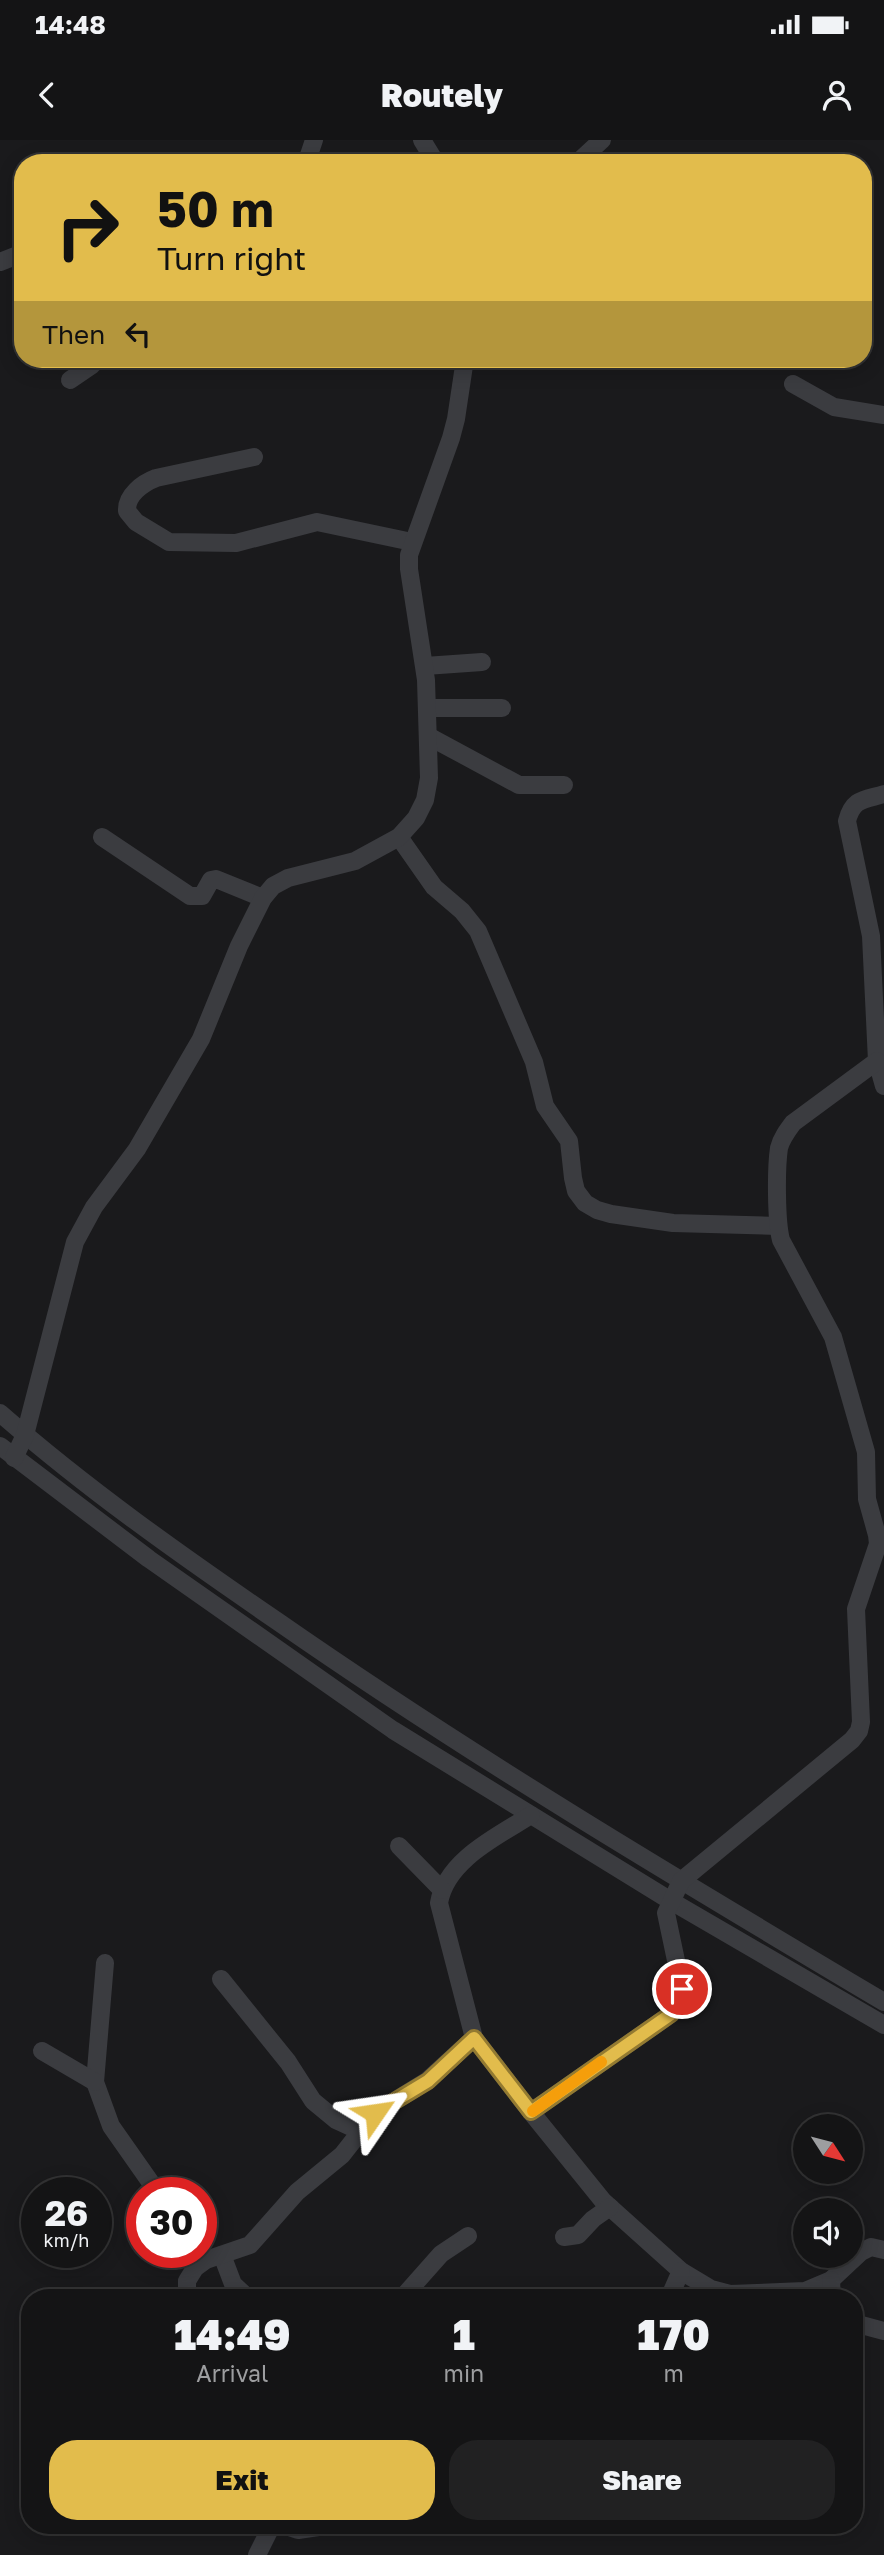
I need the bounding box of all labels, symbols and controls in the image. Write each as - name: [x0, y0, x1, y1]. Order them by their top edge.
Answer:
- text: 14:48: [35, 9, 106, 40]
- icon: back: [28, 76, 66, 114]
- text: Routely: [381, 76, 503, 114]
- icon: person: [818, 76, 856, 114]
- text: 50 m: [157, 179, 274, 238]
- icon: right: [42, 182, 133, 273]
- text: Turn right: [157, 239, 306, 277]
- icon: left: [119, 315, 157, 353]
- text: Then: [42, 319, 105, 350]
- pin: [652, 1959, 712, 2019]
- icon: arrive: [663, 1970, 701, 2008]
- position arrow: [338, 2076, 412, 2150]
- north arrow: [793, 2114, 863, 2184]
- map controls: [793, 2114, 863, 2268]
- speed limit sign: 30: [126, 2177, 217, 2268]
- text: 26: [45, 2192, 88, 2234]
- button: sound: [793, 2198, 863, 2268]
- text: km/h: [44, 2229, 89, 2251]
- text: 14:49: [174, 2309, 291, 2359]
- text: 1: [453, 2309, 475, 2359]
- text: 170: [637, 2309, 710, 2359]
- text: Arrival: [196, 2359, 268, 2387]
- text: min: [444, 2359, 484, 2387]
- text: m: [663, 2359, 684, 2387]
- button: Exit: [49, 2440, 435, 2520]
- button: Share: [449, 2440, 835, 2520]

